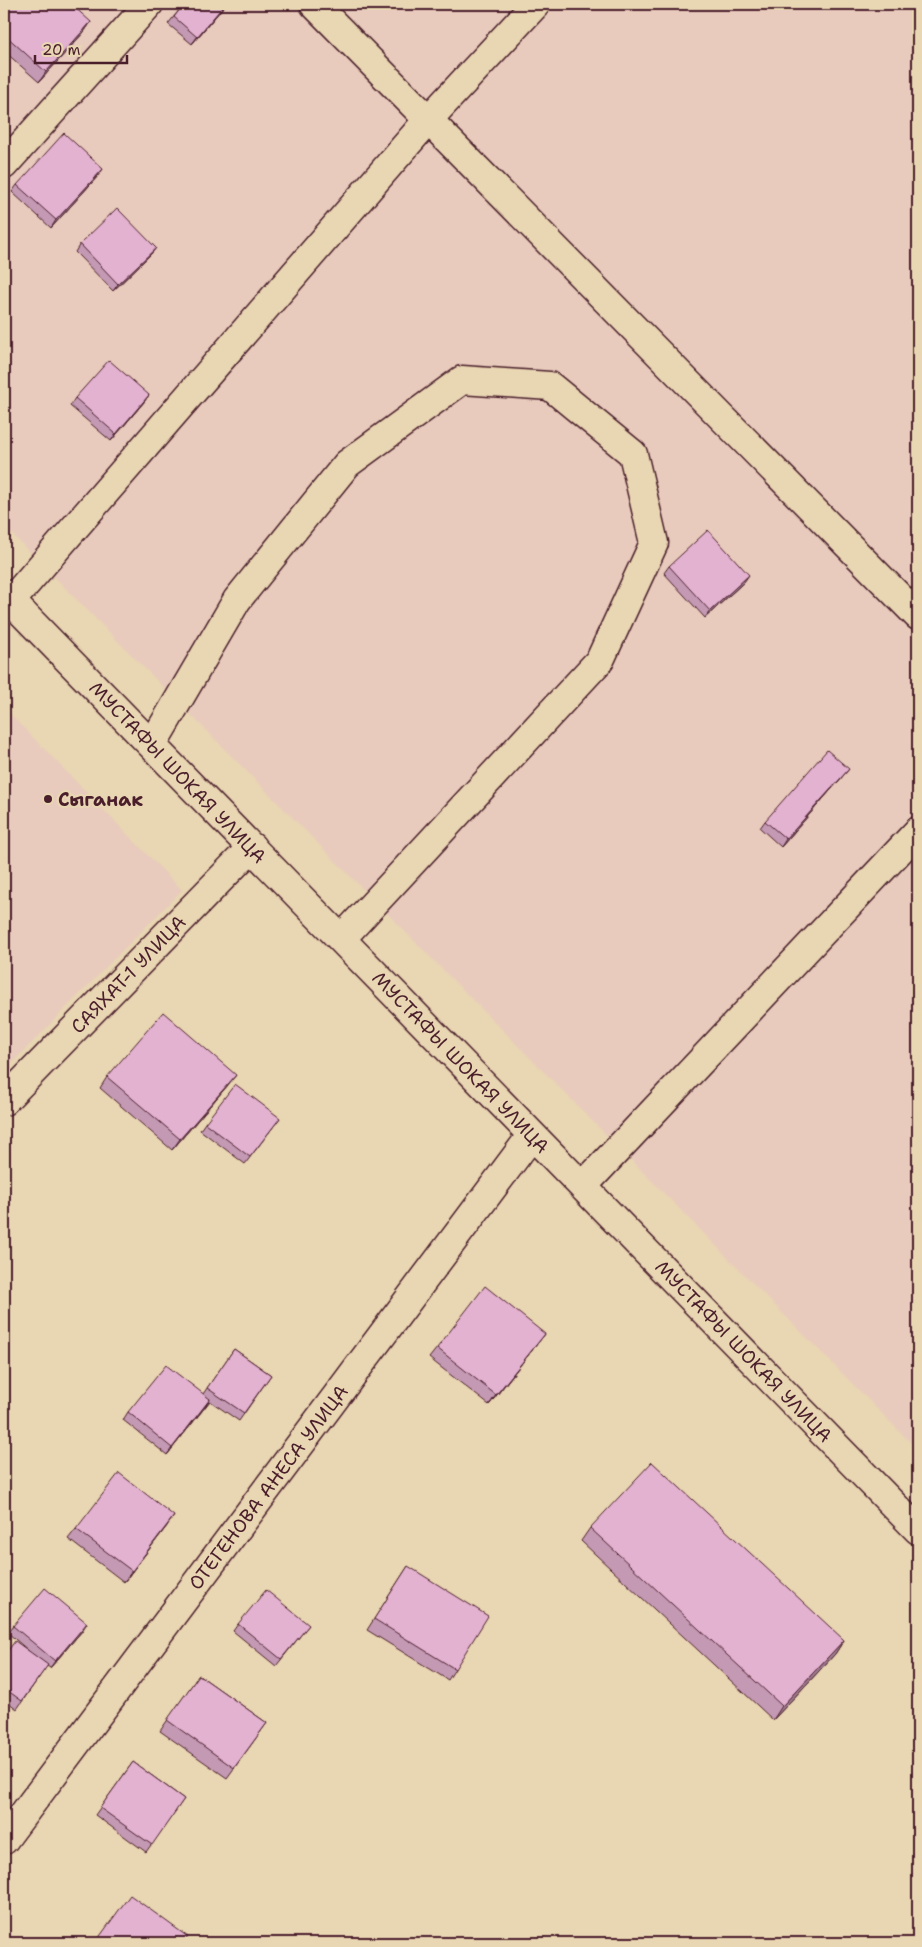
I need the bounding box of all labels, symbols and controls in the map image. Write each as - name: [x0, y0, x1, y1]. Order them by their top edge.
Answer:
- scale bar: [35, 32, 128, 64]
- text: 20 m: [42, 40, 81, 60]
- street label: МУСТАФЫ ШОКАЯ УЛИЦА: [84, 676, 272, 869]
- place label: Сыганак: [58, 787, 143, 812]
- marker: Сыганак: [42, 793, 54, 805]
- street label: САЯХАТ-1 УЛИЦА: [65, 910, 191, 1039]
- street label: МУСТАФЫ ШОКАЯ УЛИЦА: [367, 966, 555, 1159]
- street label: МУСТАФЫ ШОКАЯ УЛИЦА: [650, 1255, 838, 1448]
- street label: ОТЕГЕНОВА АНЕСА УЛИЦА: [183, 1380, 354, 1595]

